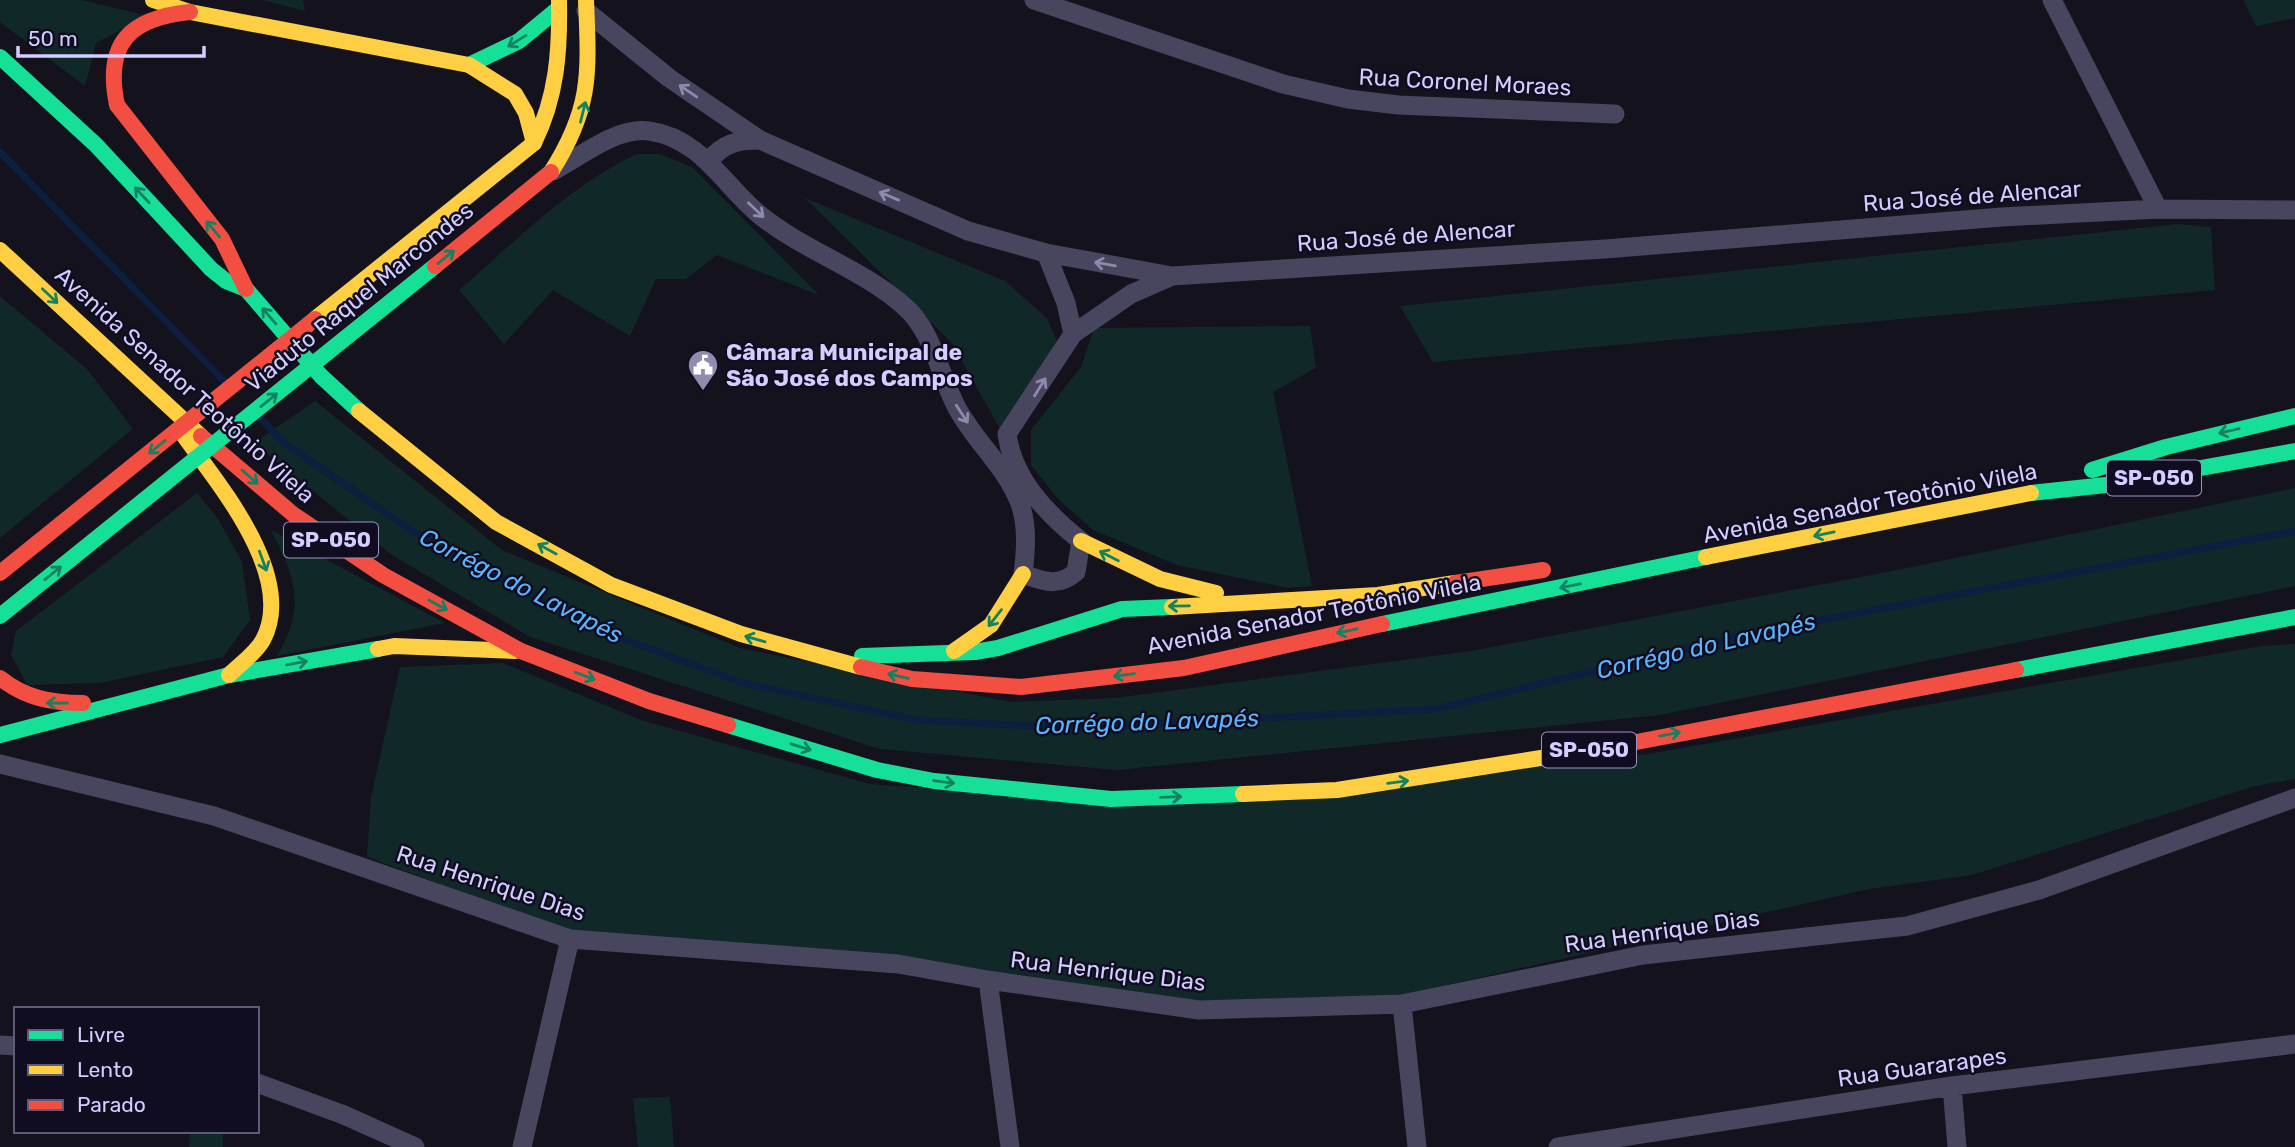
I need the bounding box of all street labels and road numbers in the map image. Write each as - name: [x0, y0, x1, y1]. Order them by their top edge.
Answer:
- street label: Rua Coronel Moraes: [1358, 62, 1572, 102]
- street label: Rua José de Alencar: [1862, 174, 2082, 218]
- street label: Viaduto Raquel Marcondes: [239, 196, 479, 398]
- street label: Rua José de Alencar: [1296, 214, 1516, 258]
- street label: Avenida Senador Teotônio Vilela: [49, 261, 321, 509]
- street label: Avenida Senador Teotônio Vilela: [1701, 457, 2039, 549]
- road number: SP-050: [2107, 461, 2201, 496]
- road number: SP-050: [284, 522, 378, 558]
- street label: Avenida Senador Teotônio Vilela: [1145, 568, 1483, 660]
- road number: SP-050: [1542, 732, 1636, 768]
- street label: Rua Henrique Dias: [393, 839, 589, 927]
- street label: Rua Henrique Dias: [1563, 903, 1761, 959]
- street label: Rua Henrique Dias: [1009, 945, 1207, 997]
- street label: Rua Guararapes: [1836, 1041, 2008, 1093]

